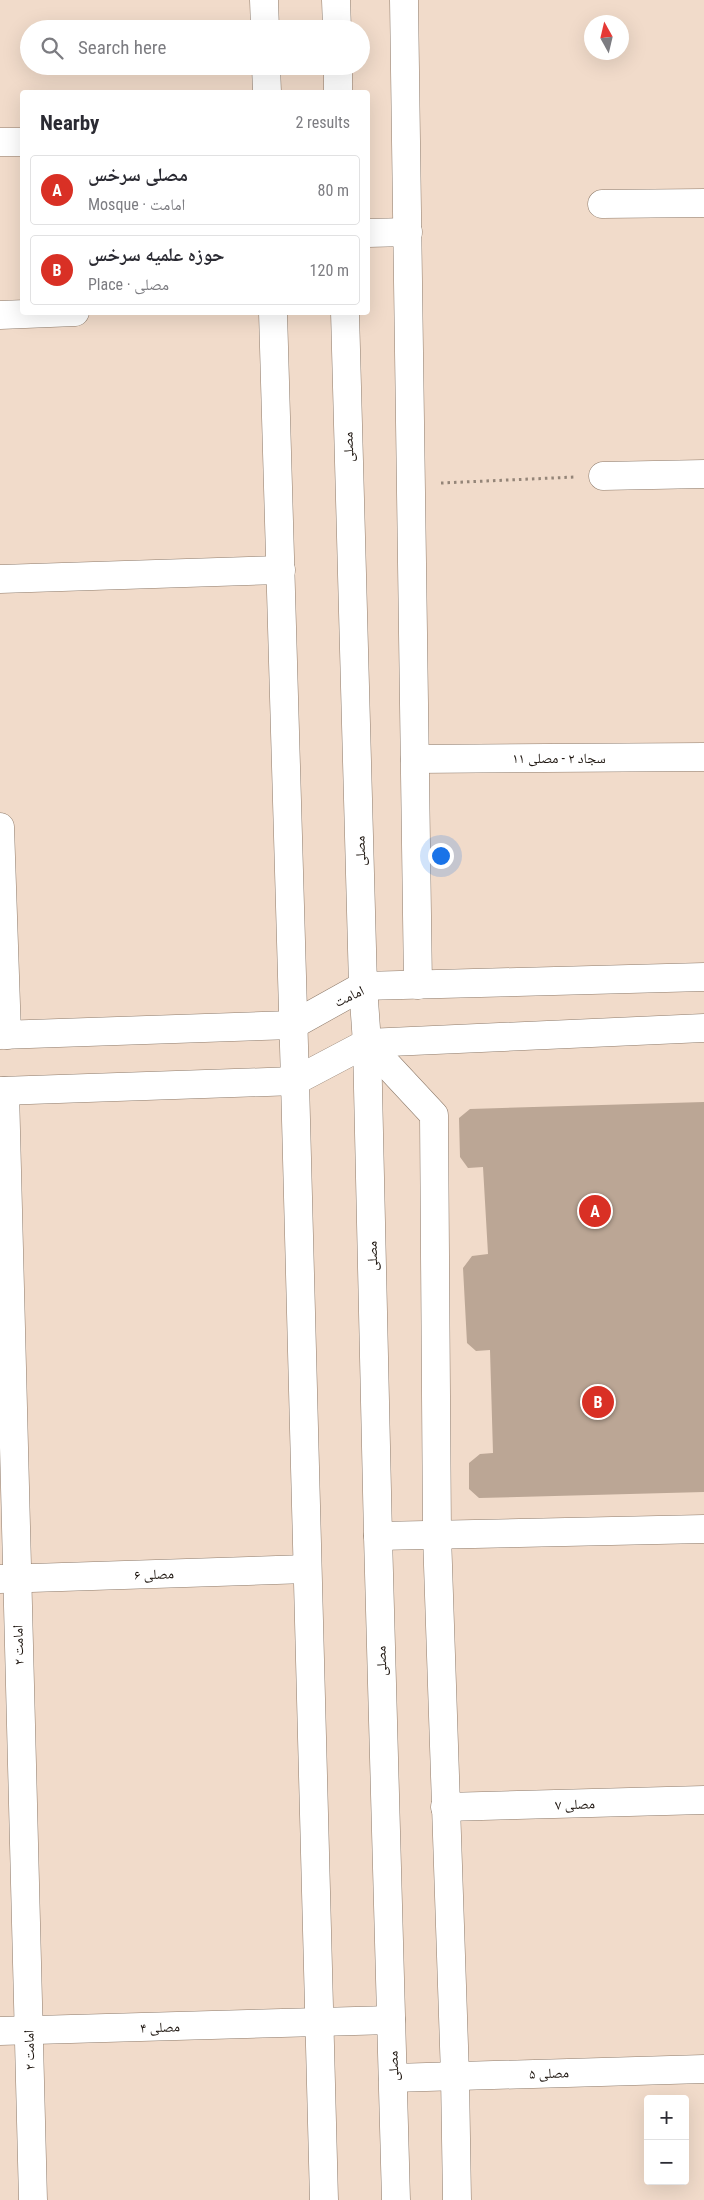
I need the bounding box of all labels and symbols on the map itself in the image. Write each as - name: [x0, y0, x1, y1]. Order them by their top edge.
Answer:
- north arrow: [584, 15, 629, 60]
- street label: مصلی: [339, 432, 358, 462]
- street label: سجاد ۲ - مصلی ۱۱: [512, 750, 606, 767]
- street label: مصلی: [351, 836, 370, 866]
- your location: [428, 843, 454, 869]
- street label: امامت: [332, 982, 366, 1010]
- pin: A: [579, 1192, 611, 1230]
- street label: مصلی: [364, 1241, 381, 1271]
- pin: B: [582, 1383, 614, 1421]
- street label: مصلی ۶: [134, 1565, 174, 1584]
- street label: امامت ۲: [9, 1624, 27, 1666]
- street label: مصلی: [372, 1646, 391, 1676]
- street label: مصلی ۷: [555, 1795, 595, 1814]
- street label: مصلی ۴: [140, 2018, 180, 2037]
- street label: امامت ۲: [20, 2029, 38, 2071]
- street label: مصلی: [384, 2051, 403, 2081]
- street label: مصلی ۵: [529, 2064, 569, 2083]

